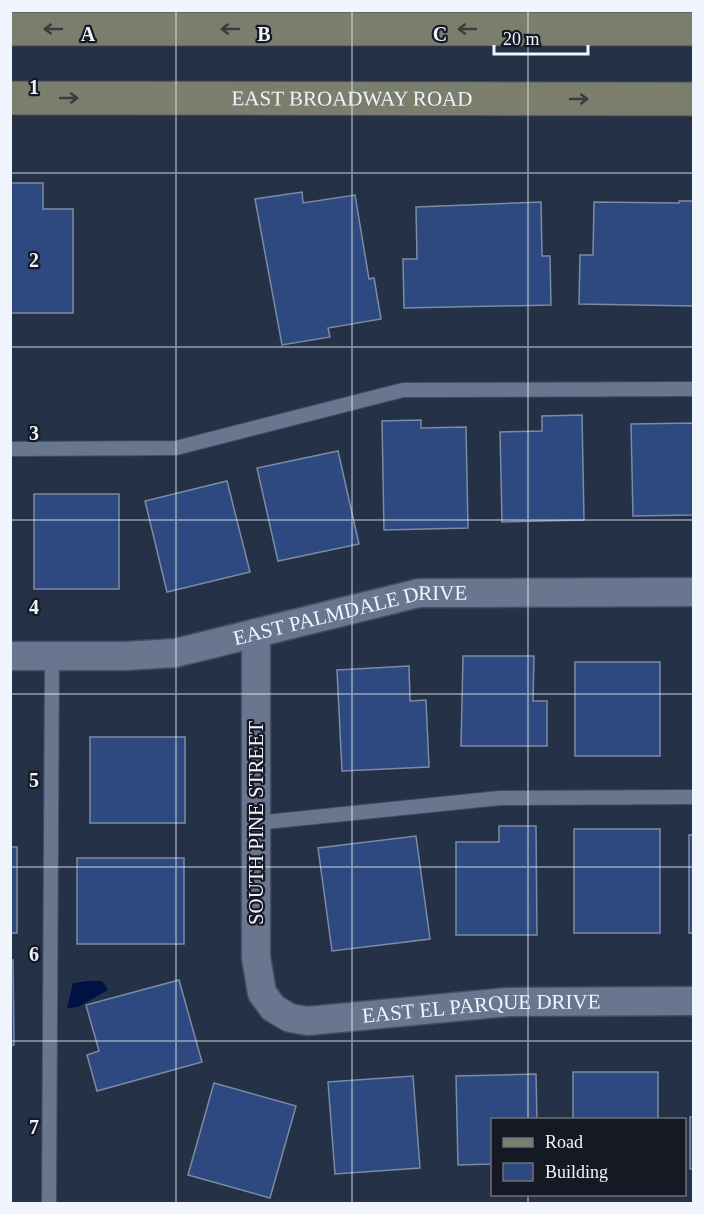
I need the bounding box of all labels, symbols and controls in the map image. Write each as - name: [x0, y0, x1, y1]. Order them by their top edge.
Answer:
- scale bar: [494, 18, 588, 56]
- one-way arrow: [43, 23, 63, 35]
- text: A: [81, 23, 96, 45]
- one-way arrow: [221, 23, 241, 35]
- text: B: [257, 23, 271, 45]
- text: C: [433, 23, 447, 45]
- one-way arrow: [458, 23, 478, 35]
- text: 20 m: [503, 29, 540, 49]
- text: 1: [29, 76, 39, 98]
- street label: EAST BROADWAY ROAD: [232, 86, 472, 111]
- one-way arrow: [58, 92, 78, 104]
- one-way arrow: [568, 93, 588, 105]
- text: 2: [29, 249, 39, 271]
- text: 3: [29, 422, 39, 444]
- street label: EAST PALMDALE DRIVE: [231, 581, 467, 650]
- text: 4: [29, 596, 39, 618]
- street label: SOUTH PINE STREET: [244, 721, 268, 925]
- text: 5: [29, 769, 39, 791]
- text: 6: [29, 943, 39, 965]
- street label: EAST EL PARQUE DRIVE: [361, 990, 601, 1028]
- text: 7: [29, 1116, 39, 1138]
- legend: [491, 1118, 686, 1196]
- text: Road: [545, 1132, 583, 1152]
- text: Building: [545, 1162, 608, 1182]

